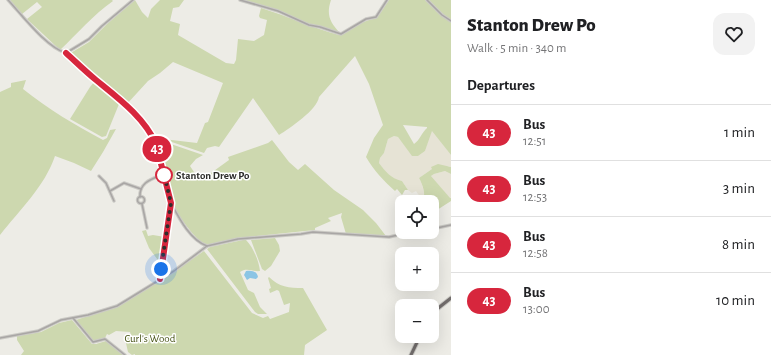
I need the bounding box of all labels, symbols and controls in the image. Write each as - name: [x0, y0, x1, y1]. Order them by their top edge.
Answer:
- button: heart: [713, 13, 755, 55]
- text: Stanton Drew Po: [467, 16, 596, 35]
- text: Walk · 5 min · 340 m: [467, 42, 566, 55]
- text: Departures: [467, 78, 535, 93]
- text: Bus: [523, 117, 545, 132]
- text: 1 min: [724, 125, 755, 140]
- text: 43: [482, 126, 496, 140]
- text: 12:51: [523, 135, 546, 148]
- line badge: 43: [139, 136, 175, 162]
- text: 43: [150, 142, 164, 156]
- marker: Stanton Drew Po: [155, 166, 173, 184]
- place label: Stanton Drew Po: [176, 170, 250, 181]
- text: Bus: [523, 173, 545, 188]
- text: 3 min: [723, 181, 755, 196]
- text: 43: [482, 182, 496, 196]
- text: 12:53: [523, 191, 547, 204]
- map controls: [395, 195, 439, 343]
- button: locate: [395, 195, 439, 239]
- text: Bus: [523, 229, 545, 244]
- text: 8 min: [722, 237, 755, 252]
- text: 43: [482, 238, 496, 252]
- button: +: [395, 247, 439, 291]
- text: 12:58: [523, 247, 548, 260]
- your location: [151, 259, 171, 279]
- text: Bus: [523, 285, 545, 300]
- text: 10 min: [716, 293, 755, 308]
- text: 43: [482, 294, 496, 308]
- button: −: [395, 299, 439, 343]
- text: 13:00: [523, 303, 550, 316]
- park label: Curl's Wood: [125, 333, 176, 344]

